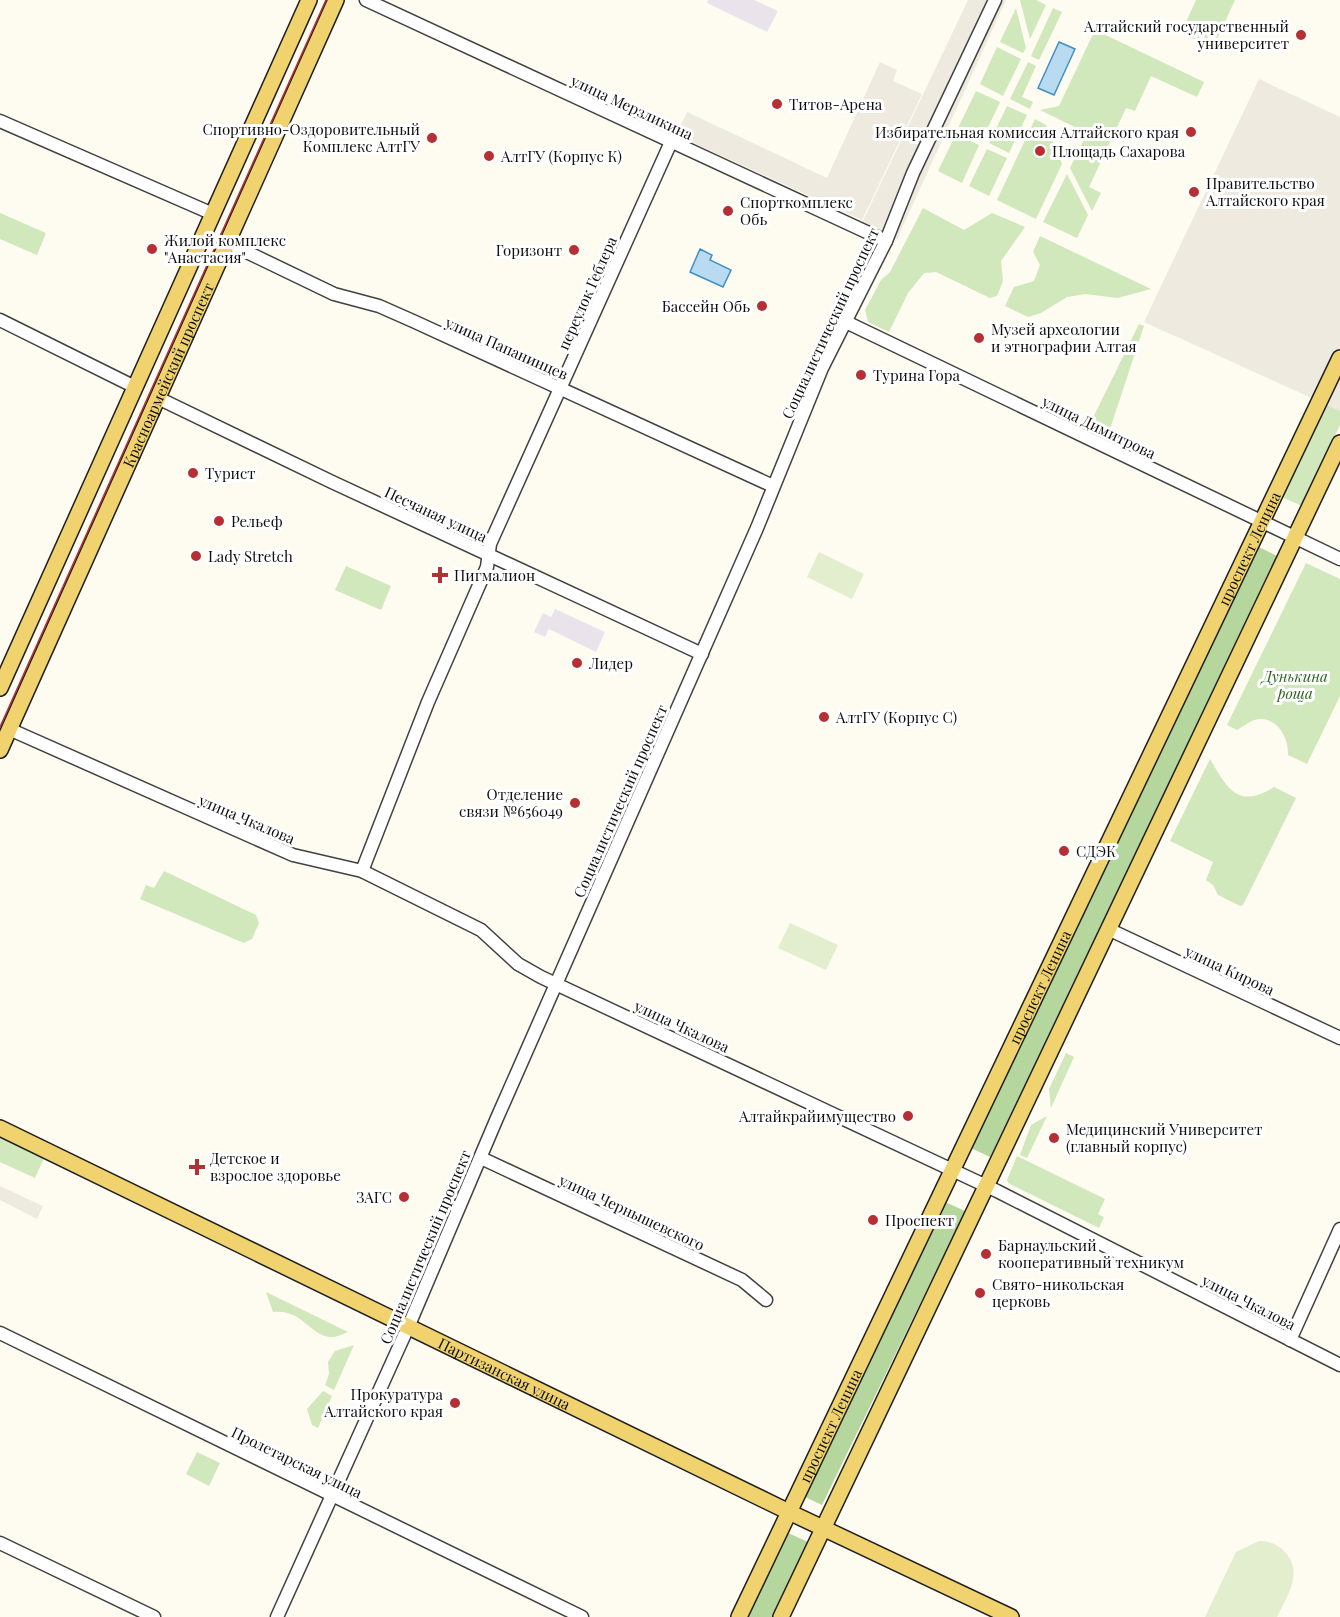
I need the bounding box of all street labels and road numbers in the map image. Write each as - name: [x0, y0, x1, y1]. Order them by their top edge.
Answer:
- street label: улица Мерзликина: [567, 70, 697, 144]
- street label: Социалистический проспект: [777, 224, 883, 422]
- street label: переулок Геблера: [553, 233, 621, 353]
- street label: Красноармейский проспект: [118, 279, 218, 470]
- street label: улица Папанинцев: [442, 312, 572, 384]
- street label: улица Димитрова: [1038, 390, 1160, 463]
- street label: Песчаная улица: [382, 482, 491, 547]
- street label: проспект Ленина: [1213, 488, 1285, 609]
- street label: Социалистический проспект: [568, 701, 672, 901]
- street label: улица Чкалова: [195, 789, 299, 848]
- street label: проспект Ленина: [1004, 926, 1076, 1047]
- street label: улица Кирова: [1181, 940, 1278, 1000]
- street label: улица Чкалова: [630, 995, 733, 1057]
- street label: Социалистический проспект: [375, 1147, 475, 1347]
- street label: улица Чернышевского: [555, 1169, 708, 1255]
- street label: улица Чкалова: [1198, 1269, 1300, 1334]
- street label: Партизанская улица: [435, 1333, 574, 1414]
- street label: проспект Ленина: [795, 1365, 866, 1486]
- street label: Пролетарская улица: [228, 1422, 366, 1503]

